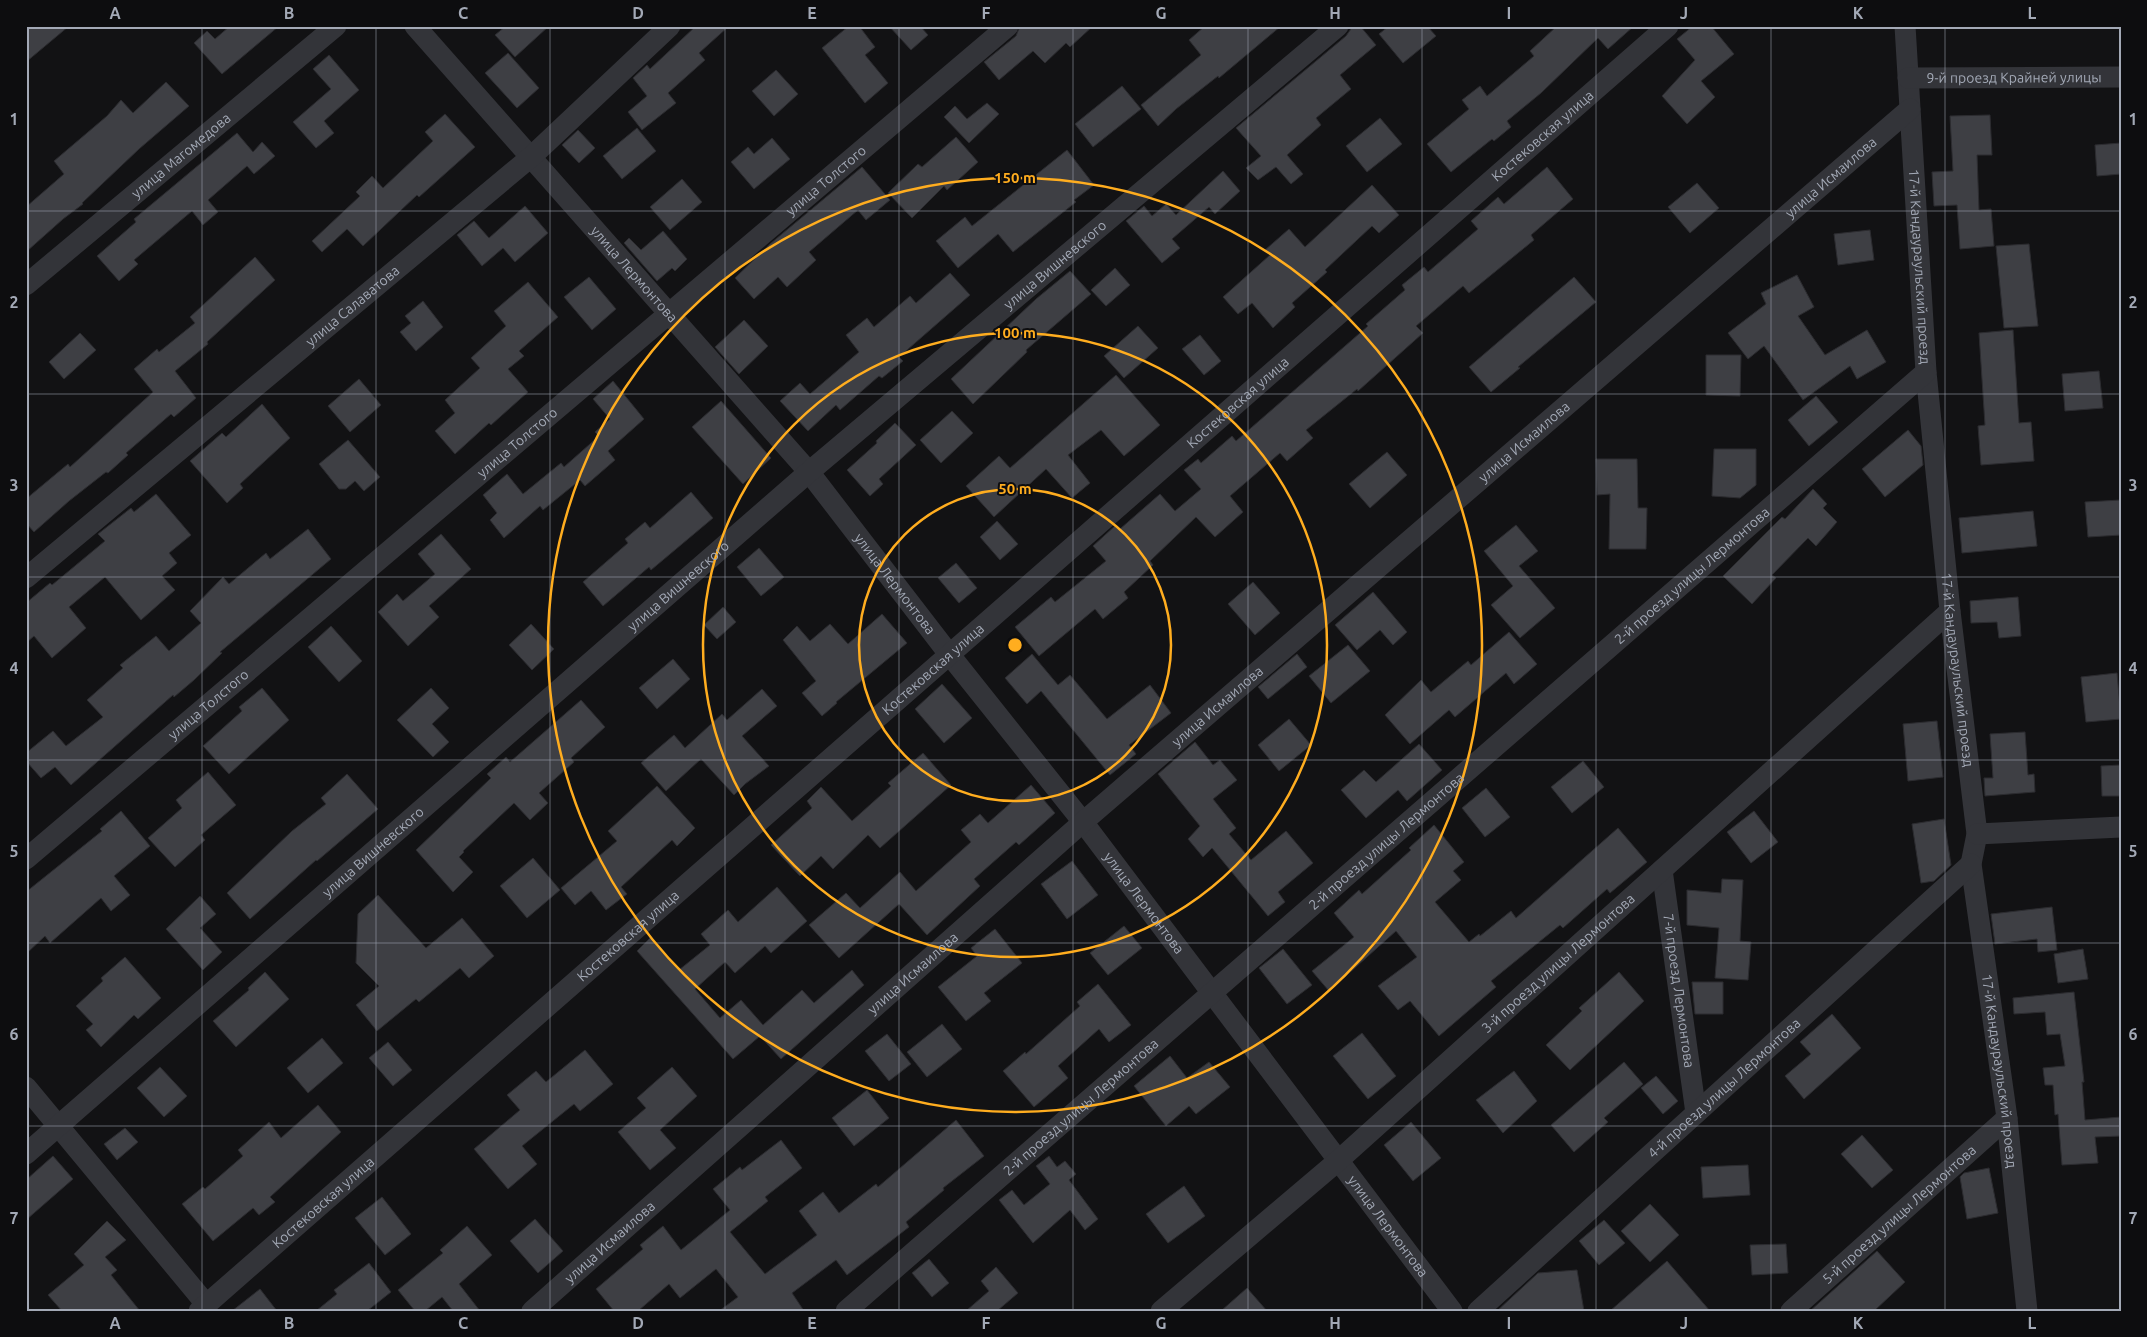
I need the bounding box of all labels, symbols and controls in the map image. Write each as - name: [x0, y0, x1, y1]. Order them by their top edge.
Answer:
- text: A: [109, 4, 121, 22]
- text: B: [284, 4, 294, 22]
- text: C: [458, 4, 468, 22]
- text: D: [632, 4, 644, 22]
- text: E: [807, 4, 817, 22]
- text: F: [982, 4, 991, 22]
- text: G: [1155, 4, 1167, 22]
- text: H: [1329, 4, 1341, 22]
- text: I: [1507, 4, 1511, 22]
- text: J: [1680, 4, 1688, 22]
- text: K: [1853, 4, 1864, 22]
- text: L: [2028, 4, 2037, 22]
- street label: 9-й проезд Крайней улицы: [1926, 69, 2102, 86]
- street label: Костековская улица: [1488, 87, 1597, 185]
- text: 1: [9, 110, 19, 128]
- street label: улица Магомедова: [128, 110, 234, 201]
- text: 1: [2128, 110, 2138, 128]
- street label: улица Исмаилова: [1782, 134, 1880, 221]
- street label: улица Толстого: [783, 142, 869, 219]
- street label: 17-й Кандаураульский проезд: [1906, 168, 1934, 365]
- text: 150 m: [994, 169, 1036, 186]
- street label: улица Вишневского: [1000, 217, 1109, 312]
- street label: улица Лермонтова: [587, 223, 681, 326]
- street label: улица Салаватова: [302, 262, 403, 349]
- text: 2: [9, 293, 19, 311]
- text: 2: [2128, 293, 2138, 311]
- text: 100 m: [994, 324, 1036, 341]
- street label: Костековская улица: [1183, 354, 1292, 451]
- street label: улица Исмаилова: [1475, 398, 1573, 485]
- street label: улица Толстого: [474, 404, 560, 481]
- text: 3: [9, 476, 19, 494]
- text: 3: [2128, 476, 2138, 494]
- text: 50 m: [998, 480, 1032, 497]
- street label: 2-й проезд улицы Лермонтова: [1611, 504, 1773, 647]
- street label: улица Лермонтова: [851, 530, 939, 637]
- street label: улица Вишневского: [624, 537, 732, 634]
- street label: 17-й Кандаураульский проезд: [1938, 572, 1977, 768]
- street label: Костековская улица: [879, 620, 987, 718]
- centre of rings: [1006, 636, 1024, 654]
- text: 4: [9, 659, 19, 677]
- text: 4: [2128, 659, 2138, 677]
- street label: улица Исмаилова: [1168, 663, 1266, 750]
- street label: улица Толстого: [165, 666, 252, 743]
- street label: 2-й проезд улицы Лермонтова: [1306, 769, 1467, 913]
- street label: улица Вишневского: [319, 803, 427, 900]
- text: 5: [9, 842, 19, 860]
- text: 5: [2128, 842, 2138, 860]
- street label: улица Лермонтова: [1101, 849, 1188, 957]
- street label: Костековская улица: [574, 887, 682, 985]
- street label: 3-й проезд улицы Лермонтова: [1478, 890, 1638, 1036]
- street label: 7-й проезд Лермонтова: [1660, 913, 1698, 1069]
- street label: улица Исмаилова: [864, 929, 961, 1017]
- street label: 17-й Кандаураульский проезд: [1979, 973, 2020, 1169]
- street label: 4-й проезд улицы Лермонтова: [1644, 1015, 1803, 1161]
- text: 6: [9, 1025, 19, 1043]
- text: 6: [2128, 1025, 2138, 1043]
- street label: 2-й проезд улицы Лермонтова: [1000, 1035, 1161, 1179]
- street label: 5-й проезд улицы Лермонтова: [1819, 1142, 1979, 1287]
- street label: Костековская улица: [269, 1154, 377, 1251]
- street label: улица Лермонтова: [1345, 1172, 1431, 1280]
- street label: улица Исмаилова: [561, 1198, 658, 1286]
- text: 7: [9, 1209, 19, 1227]
- text: 7: [2128, 1209, 2138, 1227]
- text: A: [109, 1314, 121, 1332]
- text: B: [284, 1314, 294, 1332]
- text: C: [458, 1314, 468, 1332]
- text: D: [632, 1314, 644, 1332]
- text: E: [807, 1314, 817, 1332]
- text: F: [982, 1314, 991, 1332]
- text: G: [1155, 1314, 1167, 1332]
- text: H: [1329, 1314, 1341, 1332]
- text: I: [1507, 1314, 1511, 1332]
- text: J: [1680, 1314, 1688, 1332]
- text: K: [1853, 1314, 1864, 1332]
- text: L: [2028, 1314, 2037, 1332]

